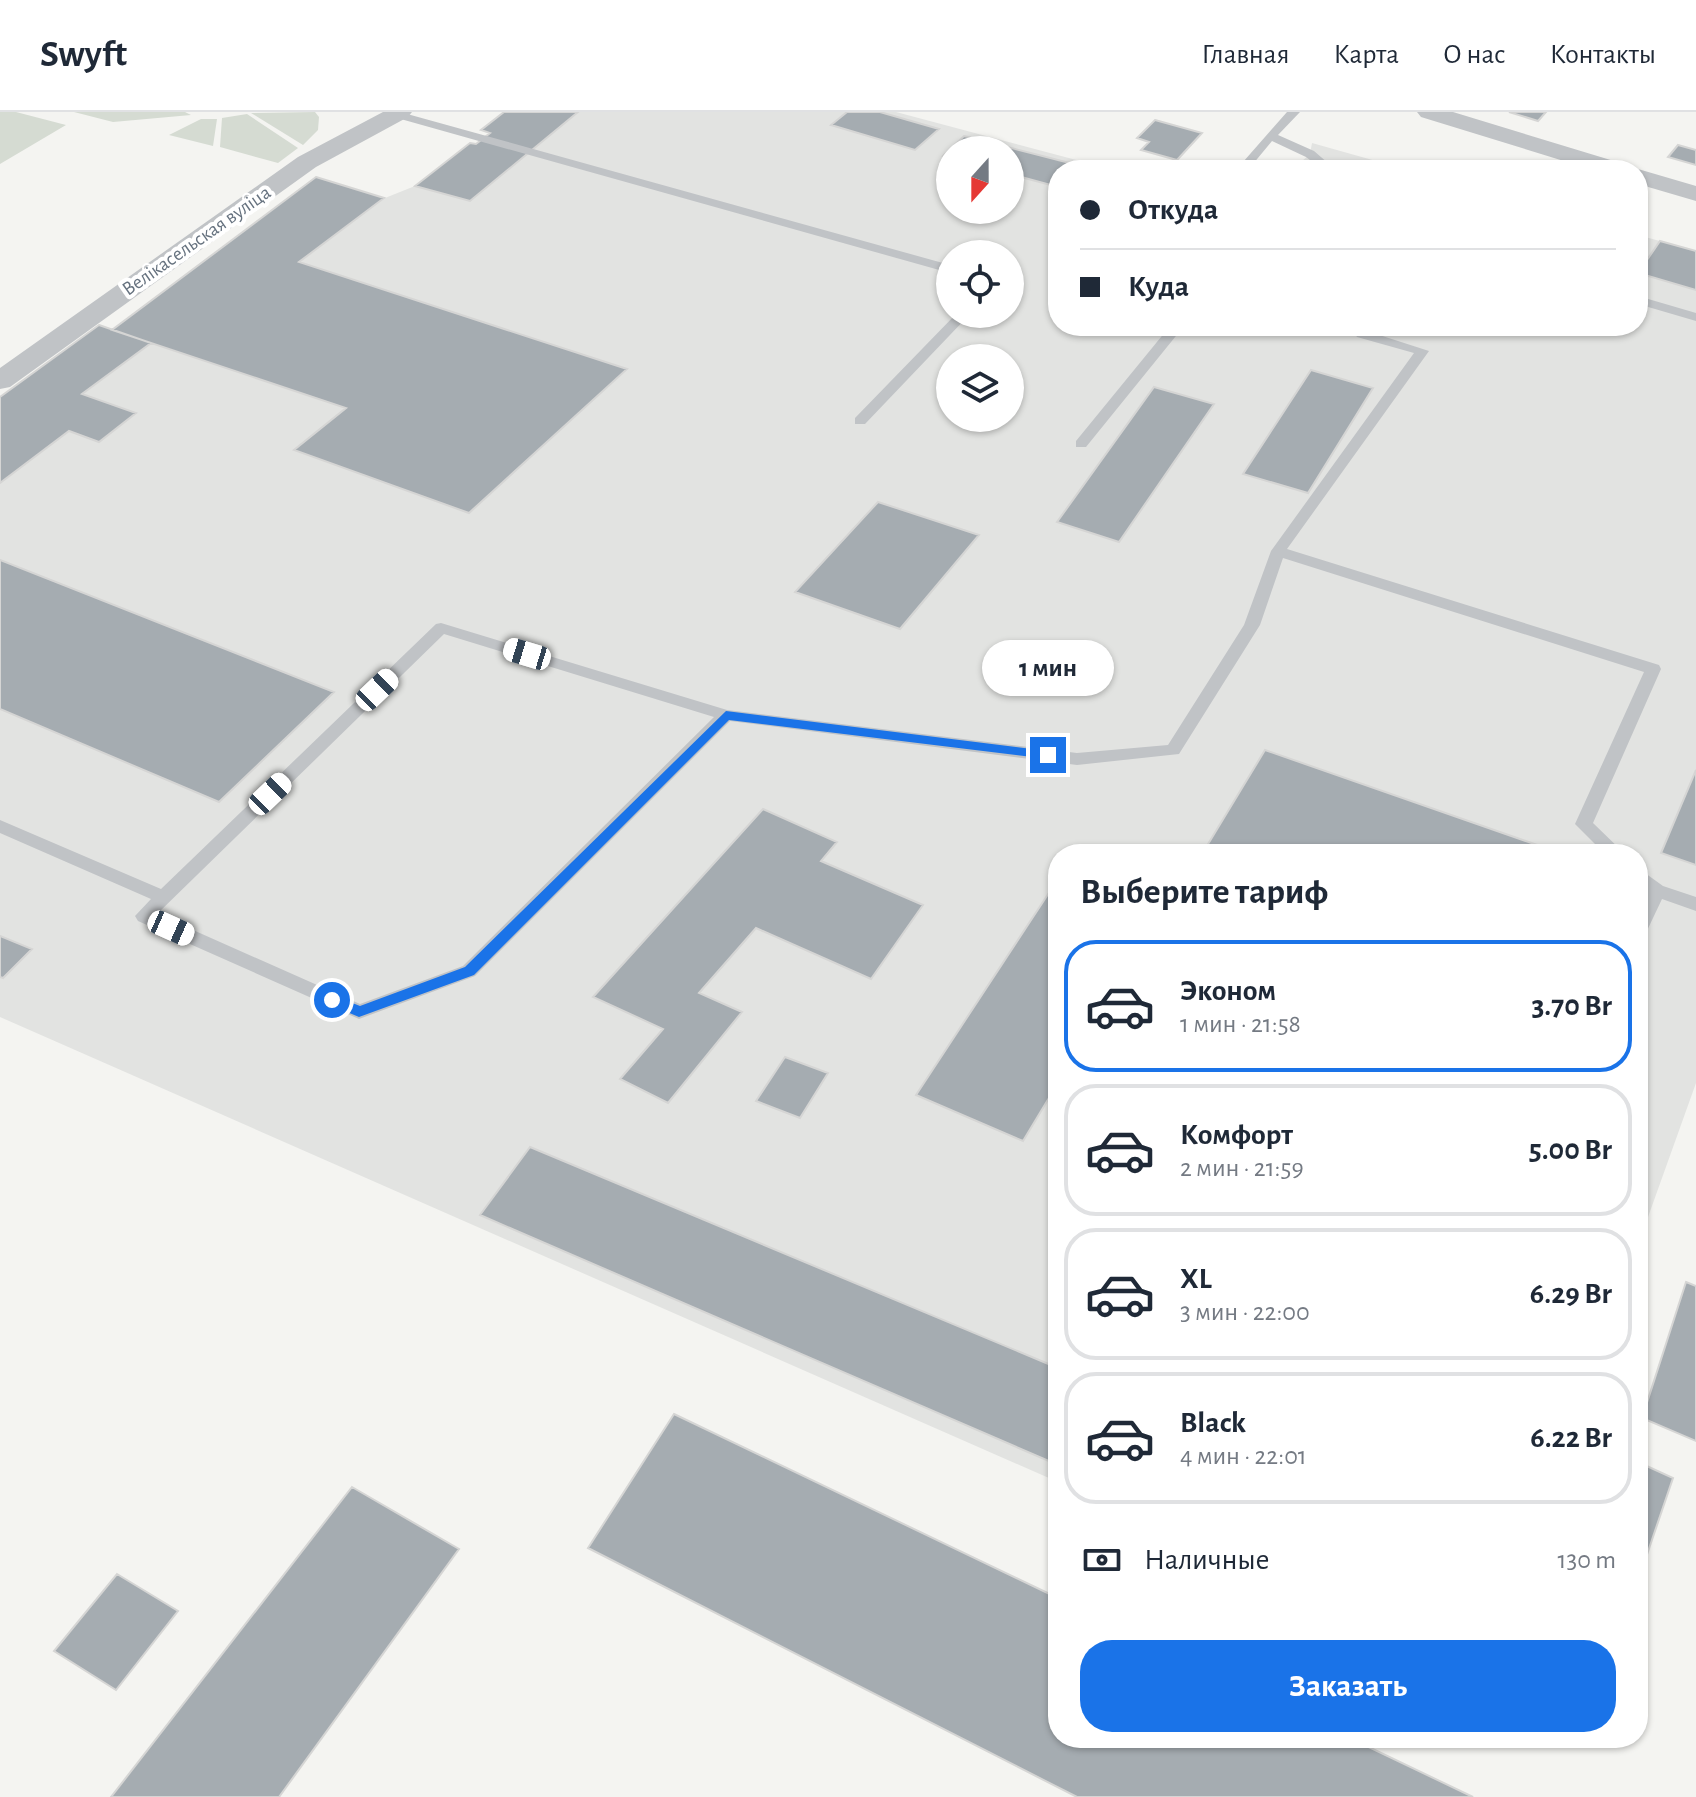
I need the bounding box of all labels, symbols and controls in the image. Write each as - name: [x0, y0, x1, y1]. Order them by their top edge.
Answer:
- text: Swyft: [40, 36, 127, 74]
- text: Главная: [1201, 41, 1289, 69]
- text: Карта: [1333, 41, 1399, 69]
- text: О нас: [1443, 41, 1506, 69]
- text: Контакты: [1550, 41, 1656, 69]
- north arrow: [936, 136, 1024, 224]
- map controls: [936, 136, 1024, 432]
- street label: Велікасельская вуліца: [119, 182, 274, 300]
- text: Откуда: [1128, 195, 1218, 225]
- button: locate: [936, 240, 1024, 328]
- text: Куда: [1128, 272, 1189, 302]
- button: layers: [936, 344, 1024, 432]
- car: [501, 636, 553, 672]
- callout: 1 мин: [982, 639, 1114, 695]
- text: 1 мин: [1019, 655, 1077, 681]
- car: [351, 665, 403, 715]
- route end: [1030, 737, 1066, 773]
- car: [244, 769, 296, 819]
- text: Выберите тариф: [1080, 874, 1328, 910]
- car: [144, 907, 198, 949]
- icon: car: [1084, 970, 1156, 1042]
- text: Эконом: [1180, 976, 1276, 1006]
- route start: [314, 982, 350, 1018]
- text: 3.70 Br: [1531, 991, 1612, 1021]
- text: 1 мин · 21:58: [1180, 1011, 1301, 1037]
- icon: car: [1084, 1114, 1156, 1186]
- text: Комфорт: [1180, 1120, 1293, 1150]
- text: 5.00 Br: [1529, 1135, 1612, 1165]
- text: 2 мин · 21:59: [1180, 1155, 1304, 1181]
- icon: car: [1084, 1258, 1156, 1330]
- text: XL: [1180, 1264, 1212, 1294]
- text: 6.29 Br: [1530, 1279, 1612, 1309]
- text: 3 мин · 22:00: [1180, 1299, 1310, 1325]
- icon: car: [1084, 1402, 1156, 1474]
- text: Black: [1180, 1408, 1246, 1438]
- text: 6.22 Br: [1530, 1423, 1612, 1453]
- text: 4 мин · 22:01: [1180, 1443, 1307, 1469]
- icon: cash: [1080, 1538, 1124, 1582]
- text: Наличные: [1144, 1545, 1270, 1575]
- text: 130 m: [1558, 1547, 1616, 1573]
- button: Заказать: [1080, 1640, 1616, 1732]

